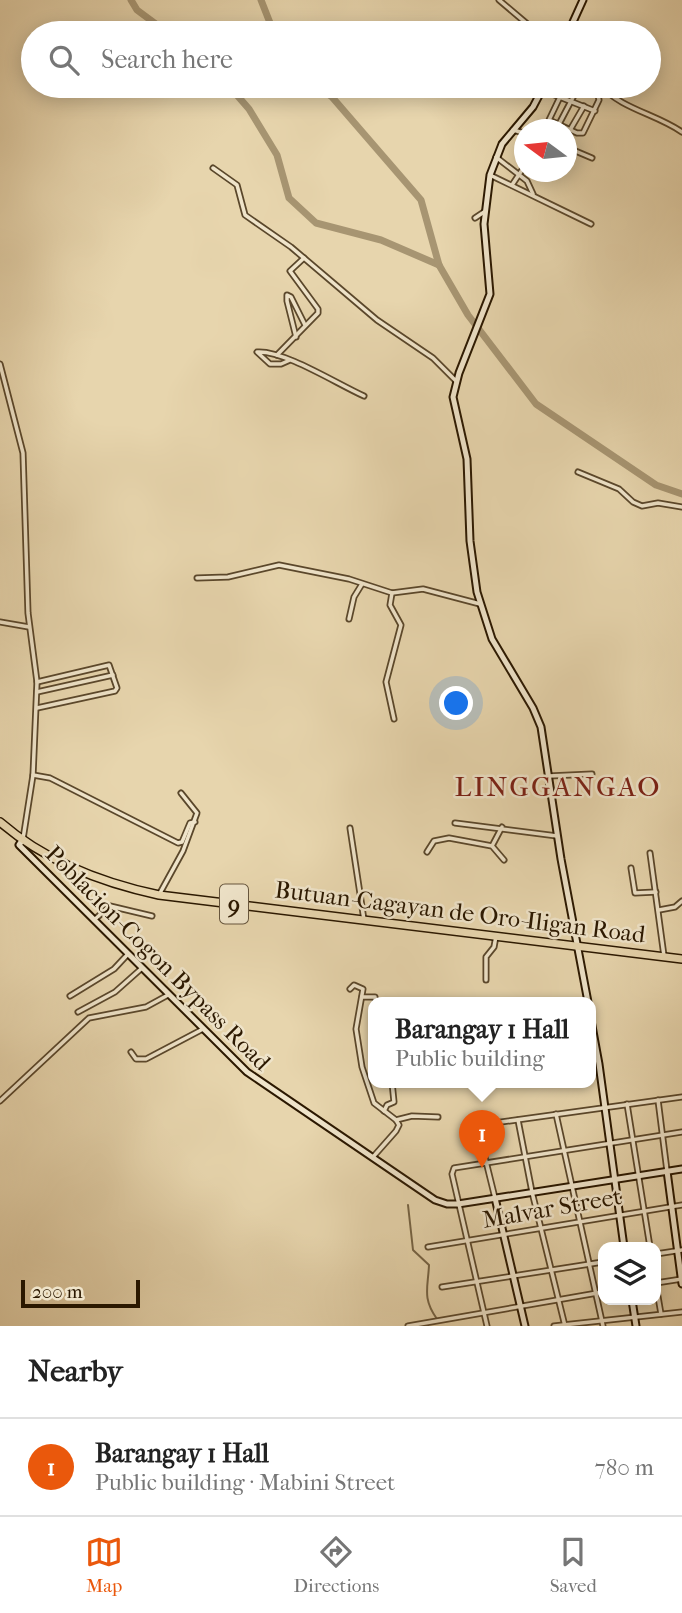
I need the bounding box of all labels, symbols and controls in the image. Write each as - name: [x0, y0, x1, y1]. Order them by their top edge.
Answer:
- search box: [21, 21, 661, 98]
- icon: search: [45, 41, 83, 79]
- text: Search here: [101, 44, 233, 75]
- north arrow: [514, 119, 577, 182]
- your location: [439, 686, 473, 720]
- district label: LINGGANGAO: [455, 770, 661, 803]
- street label: Poblacion-Cogon Bypass Road: [40, 840, 277, 1077]
- street label: Butuan-Cagayan de Oro-Iligan Road: [273, 875, 648, 949]
- road number: 9: [220, 884, 248, 923]
- popup: [368, 997, 596, 1088]
- text: Barangay 1 Hall: [395, 1014, 569, 1045]
- text: Public building: [395, 1045, 545, 1072]
- pin: 1: [459, 1110, 505, 1168]
- street label: Malvar Street: [480, 1182, 624, 1234]
- map controls: [598, 1242, 661, 1305]
- button: layers: [598, 1242, 661, 1305]
- scale bar: [21, 1277, 140, 1309]
- text: 200 m: [32, 1281, 83, 1303]
- text: Nearby: [28, 1354, 123, 1389]
- text: Barangay 1 Hall: [95, 1438, 269, 1469]
- text: 1: [47, 1454, 55, 1481]
- text: 780 m: [595, 1454, 654, 1481]
- text: Public building · Mabini Street: [95, 1469, 395, 1496]
- tab: Map: [85, 1533, 123, 1597]
- tab: Directions: [294, 1533, 379, 1597]
- tab: Saved: [550, 1533, 597, 1597]

